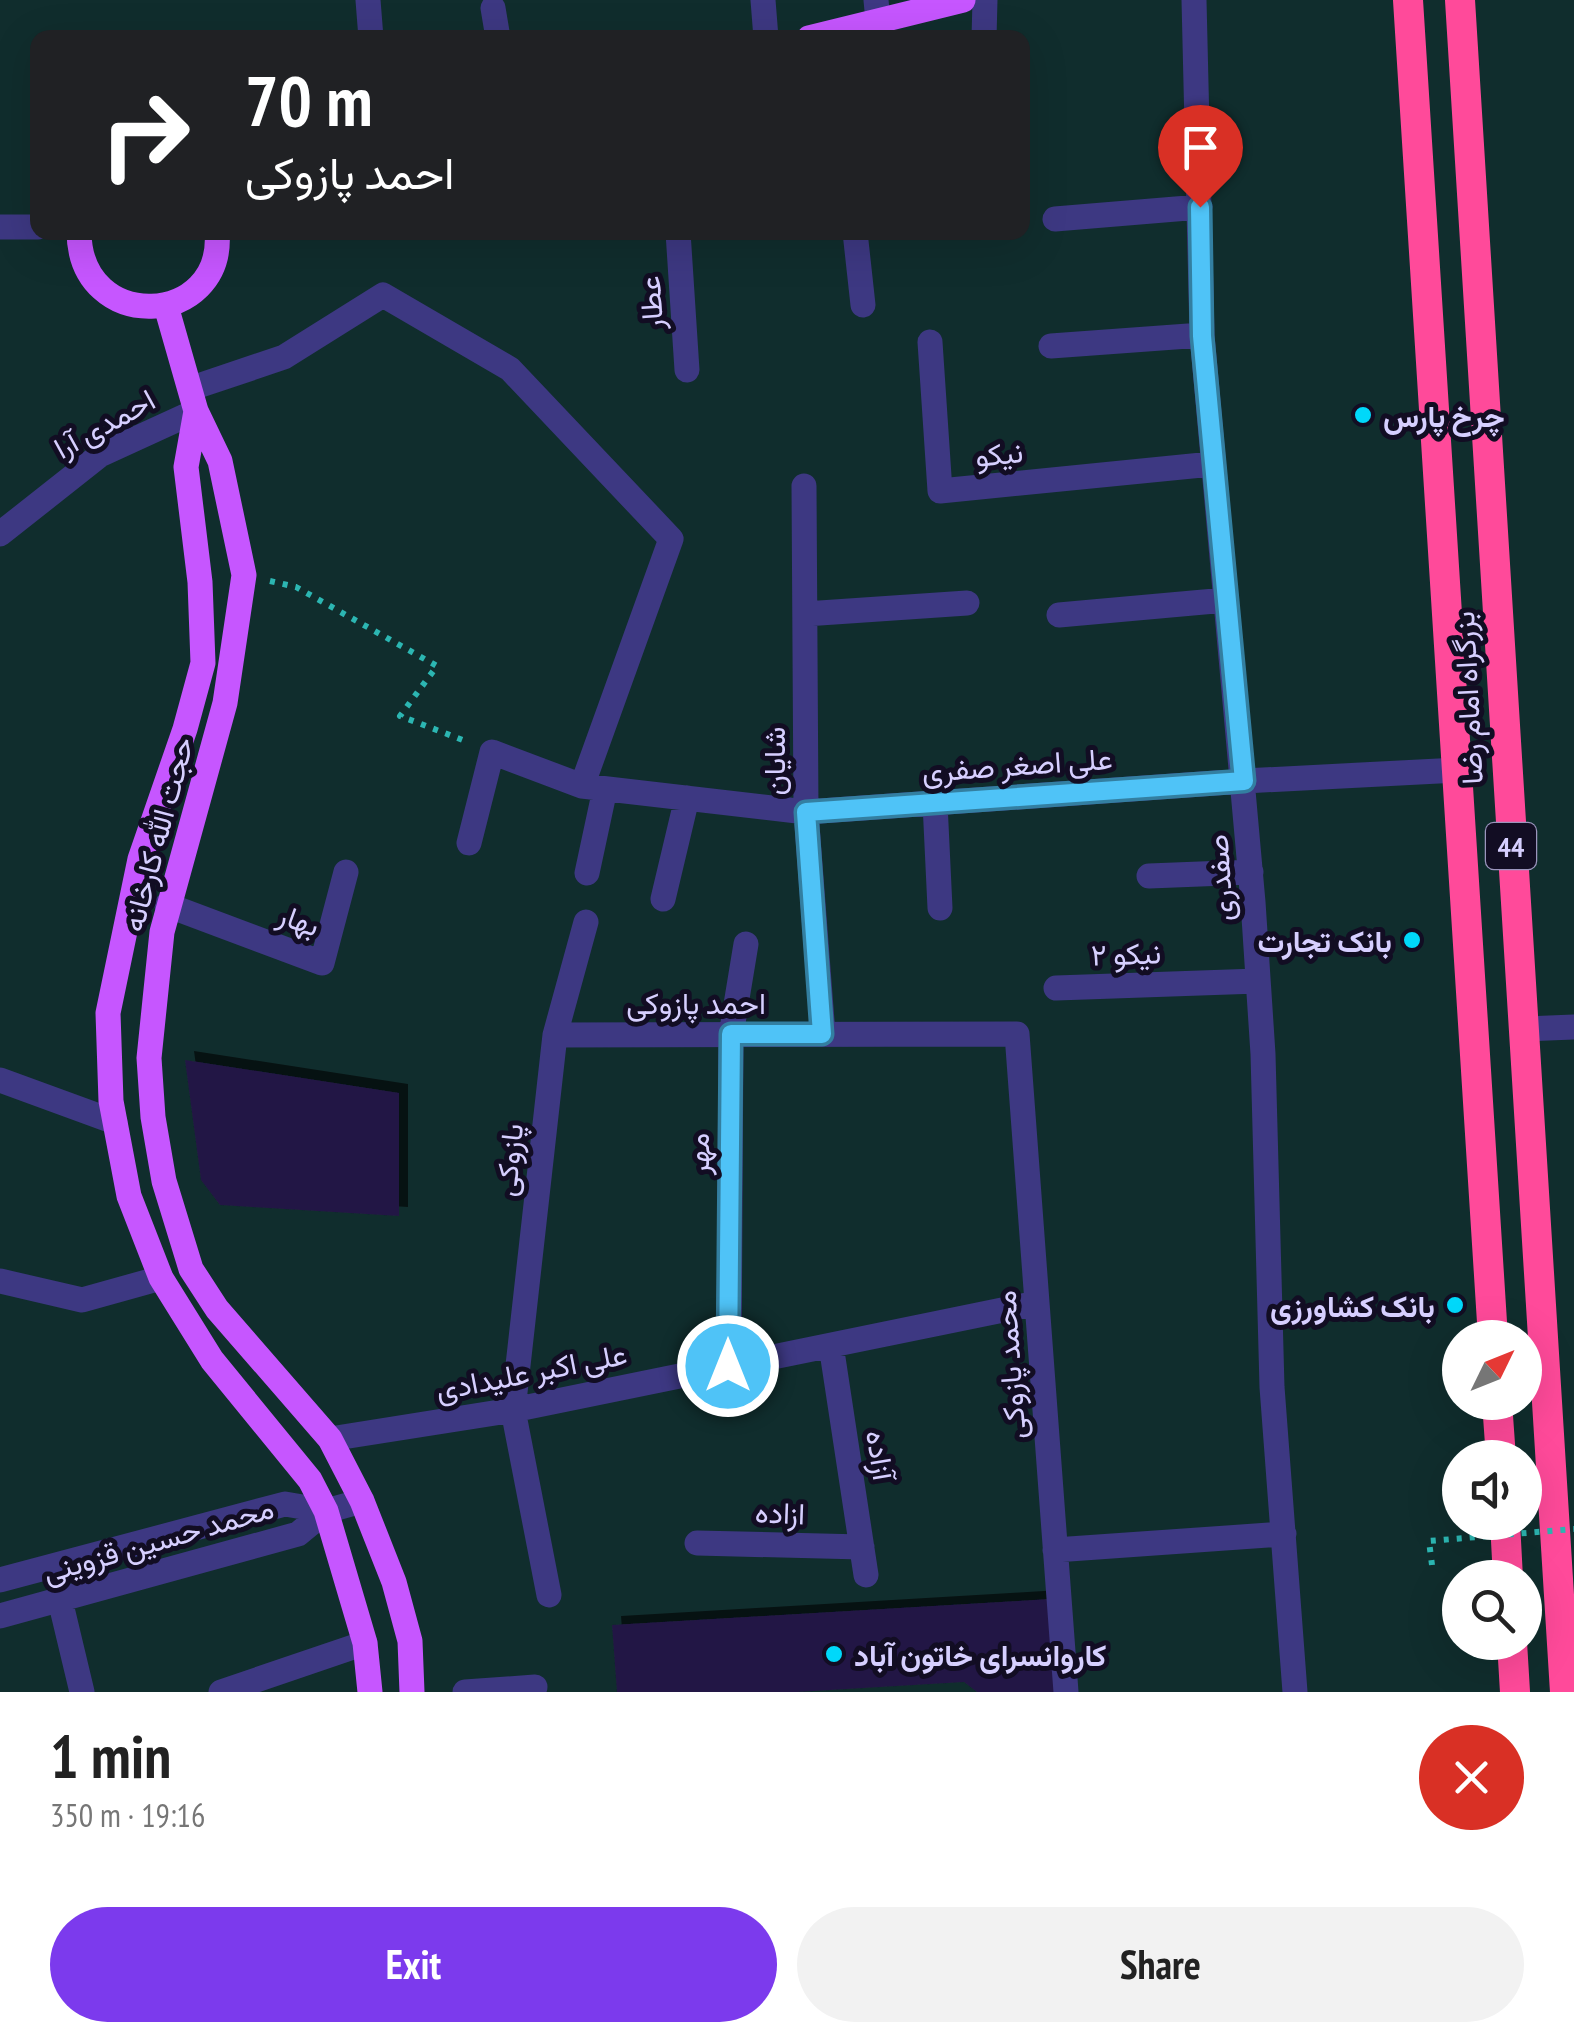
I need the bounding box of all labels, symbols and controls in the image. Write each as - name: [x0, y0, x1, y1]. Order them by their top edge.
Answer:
- text: 70 m: [245, 55, 373, 145]
- icon: right: [80, 70, 210, 200]
- pin: [1158, 105, 1243, 208]
- icon: arrive: [1173, 120, 1228, 175]
- text: احمد پازوکی: [245, 143, 455, 201]
- street label: عطار: [629, 275, 671, 332]
- street label: احمدی آرا: [46, 379, 162, 467]
- place label: چرخ پارس: [1383, 396, 1505, 437]
- marker: چرخ پارس: [1352, 404, 1374, 426]
- street label: نیکو: [973, 431, 1025, 475]
- street label: بزرگراه امام رضا: [1443, 610, 1492, 786]
- street label: شایان: [754, 726, 793, 796]
- street label: حجت الله کارخانه: [112, 732, 202, 936]
- street label: علی اصغر صفری: [920, 738, 1114, 790]
- road number: 44: [1486, 823, 1536, 869]
- street label: صفدری: [1196, 833, 1242, 923]
- street label: بهار: [272, 893, 325, 944]
- place label: بانک تجارت: [1258, 921, 1392, 960]
- marker: بانک تجارت: [1401, 929, 1423, 951]
- street label: نیکو ۲: [1090, 932, 1162, 974]
- street label: احمد پازوکی: [626, 983, 766, 1024]
- street label: پازوکی: [485, 1122, 533, 1199]
- street label: مهر: [678, 1133, 717, 1176]
- place label: بانک کشاورزی: [1270, 1286, 1435, 1325]
- street label: محمد پازوکی: [984, 1289, 1036, 1441]
- marker: بانک کشاورزی: [1444, 1294, 1466, 1316]
- position arrow: [676, 1314, 780, 1418]
- north arrow: [1442, 1320, 1542, 1420]
- map controls: [1442, 1320, 1542, 1660]
- street label: علی اکبر علیدادی: [432, 1333, 630, 1409]
- street label: آزاده: [858, 1427, 905, 1485]
- button: sound: [1442, 1440, 1542, 1540]
- street label: محمد حسین قزوینی: [38, 1487, 278, 1591]
- street label: ازاده: [754, 1492, 806, 1532]
- button: search: [1442, 1560, 1542, 1660]
- place label: کاروانسرای خاتون آباد: [854, 1635, 1106, 1674]
- marker: کاروانسرای خاتون آباد: [823, 1643, 845, 1665]
- text: 1 min: [50, 1717, 171, 1795]
- button: close: [1419, 1725, 1524, 1830]
- text: 350 m · 19:16: [50, 1794, 205, 1836]
- button: Exit: [50, 1907, 777, 2022]
- button: Share: [797, 1907, 1524, 2022]

